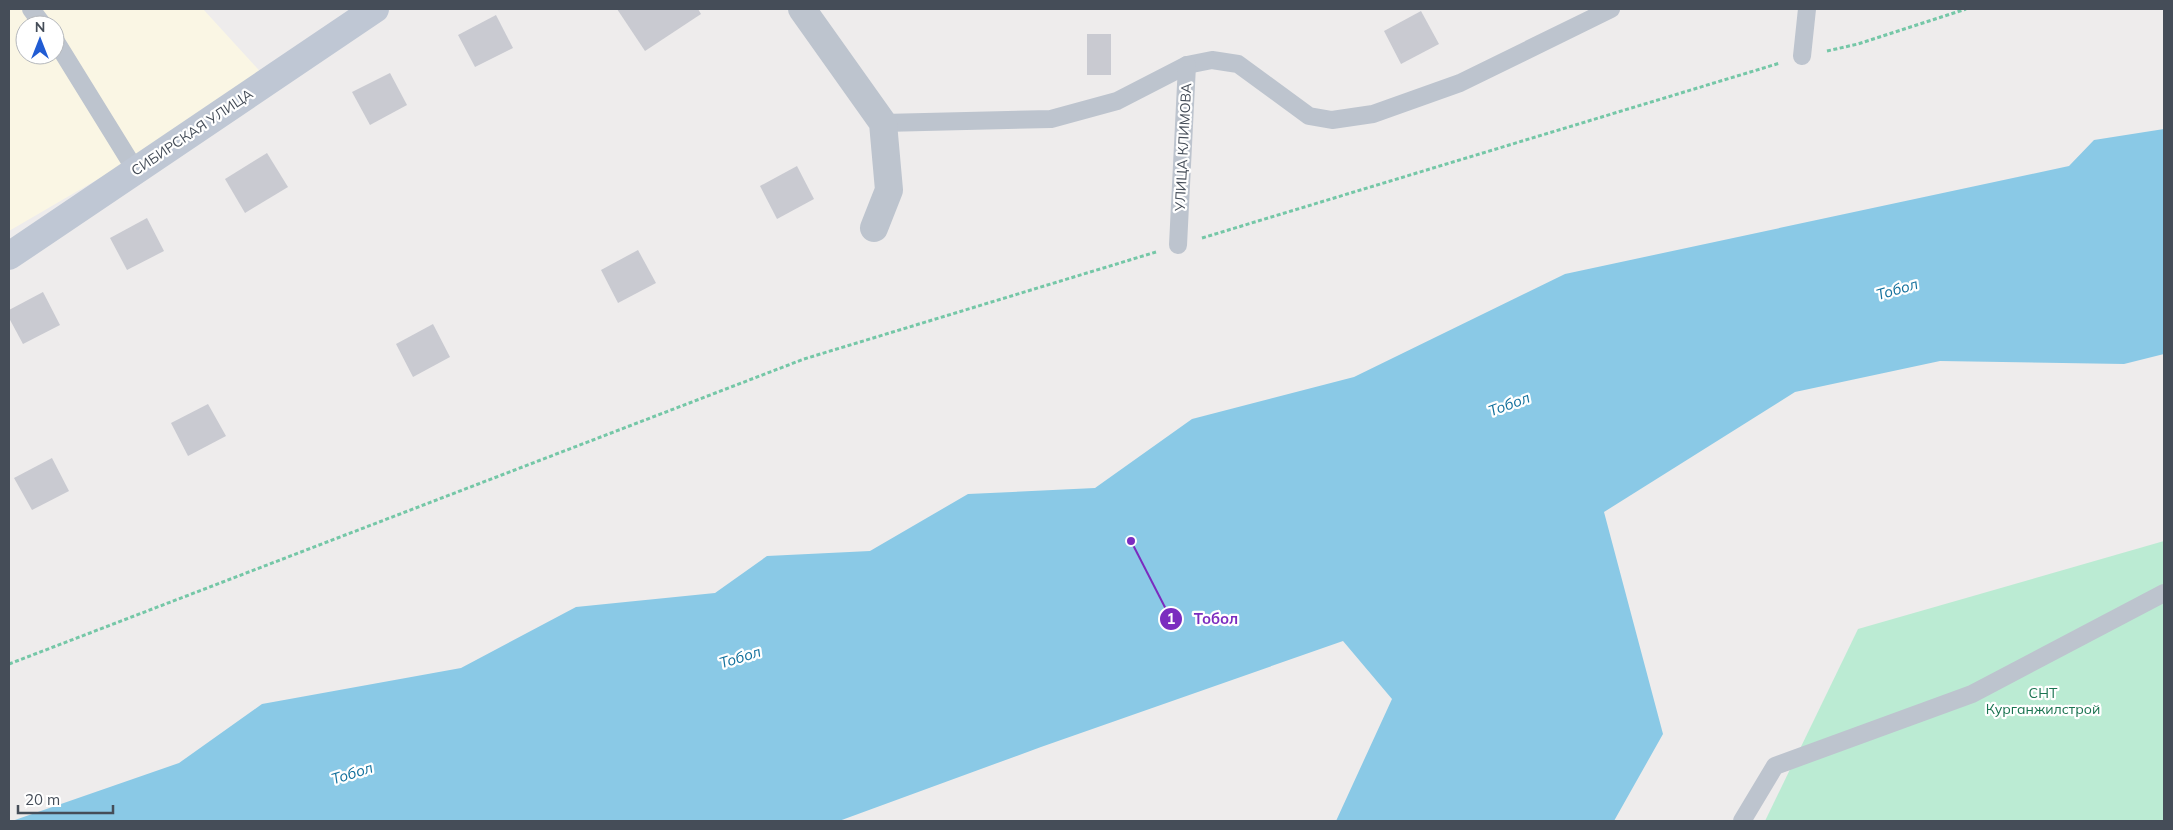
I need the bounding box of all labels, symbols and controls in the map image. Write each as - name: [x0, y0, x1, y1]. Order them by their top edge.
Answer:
- north arrow: [15, 15, 65, 65]
- text: N: [35, 18, 45, 36]
- street label: УЛИЦА КЛИМОВА: [1171, 82, 1195, 213]
- street label: СИБИРСКАЯ УЛИЦА: [128, 84, 257, 179]
- water label: Тобол: [1874, 274, 1920, 304]
- water label: Тобол: [1486, 388, 1533, 420]
- callout: Тобол: [1158, 604, 1248, 634]
- text: 1: [1166, 609, 1176, 628]
- text: Тобол: [1194, 609, 1238, 628]
- water label: Тобол: [717, 642, 763, 672]
- park label: СНТ Курганжилстрой: [1986, 684, 2100, 718]
- water label: Тобол: [329, 758, 375, 788]
- scale bar: [18, 782, 112, 814]
- text: 20 m: [25, 790, 60, 809]

